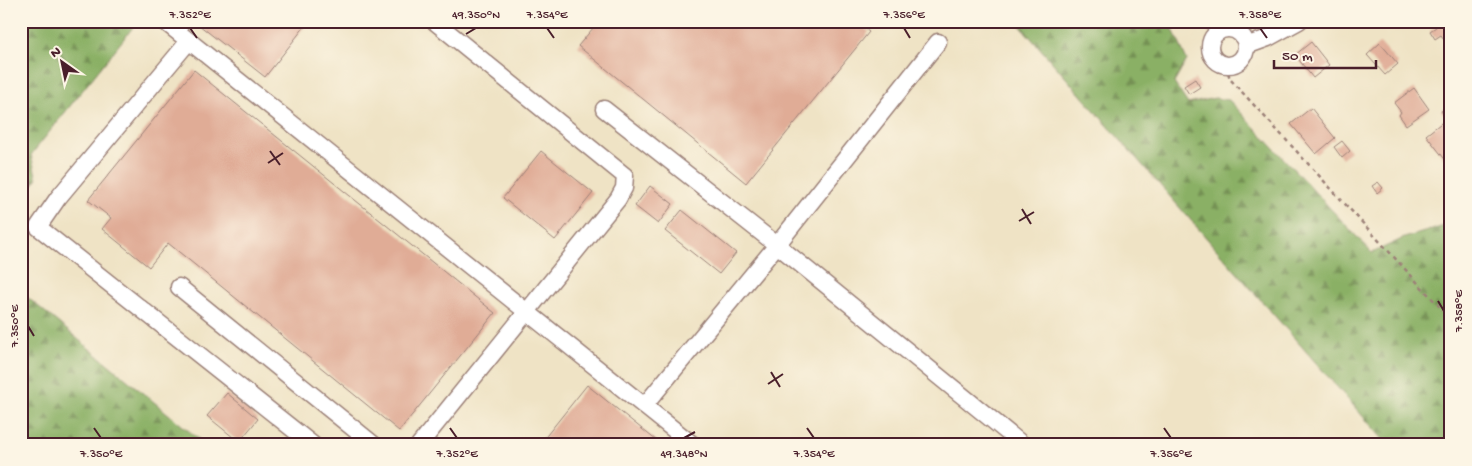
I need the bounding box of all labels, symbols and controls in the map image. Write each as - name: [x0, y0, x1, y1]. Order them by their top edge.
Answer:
- text: 7.352°E: [168, 9, 211, 23]
- text: 49.350°N: [452, 9, 500, 23]
- text: 7.354°E: [525, 9, 568, 23]
- text: 7.356°E: [882, 9, 925, 23]
- text: 7.358°E: [1238, 9, 1282, 23]
- north arrow: [38, 38, 88, 88]
- scale bar: [1274, 38, 1377, 70]
- text: N: [48, 44, 65, 63]
- text: 50 m: [1282, 48, 1313, 66]
- text: 7.358°E: [1453, 289, 1467, 333]
- text: 7.350°E: [9, 304, 23, 348]
- text: 7.350°E: [79, 448, 123, 462]
- text: 7.352°E: [435, 448, 478, 462]
- text: 49.348°N: [660, 448, 708, 462]
- text: 7.354°E: [792, 448, 835, 462]
- text: 7.356°E: [1149, 448, 1192, 462]

